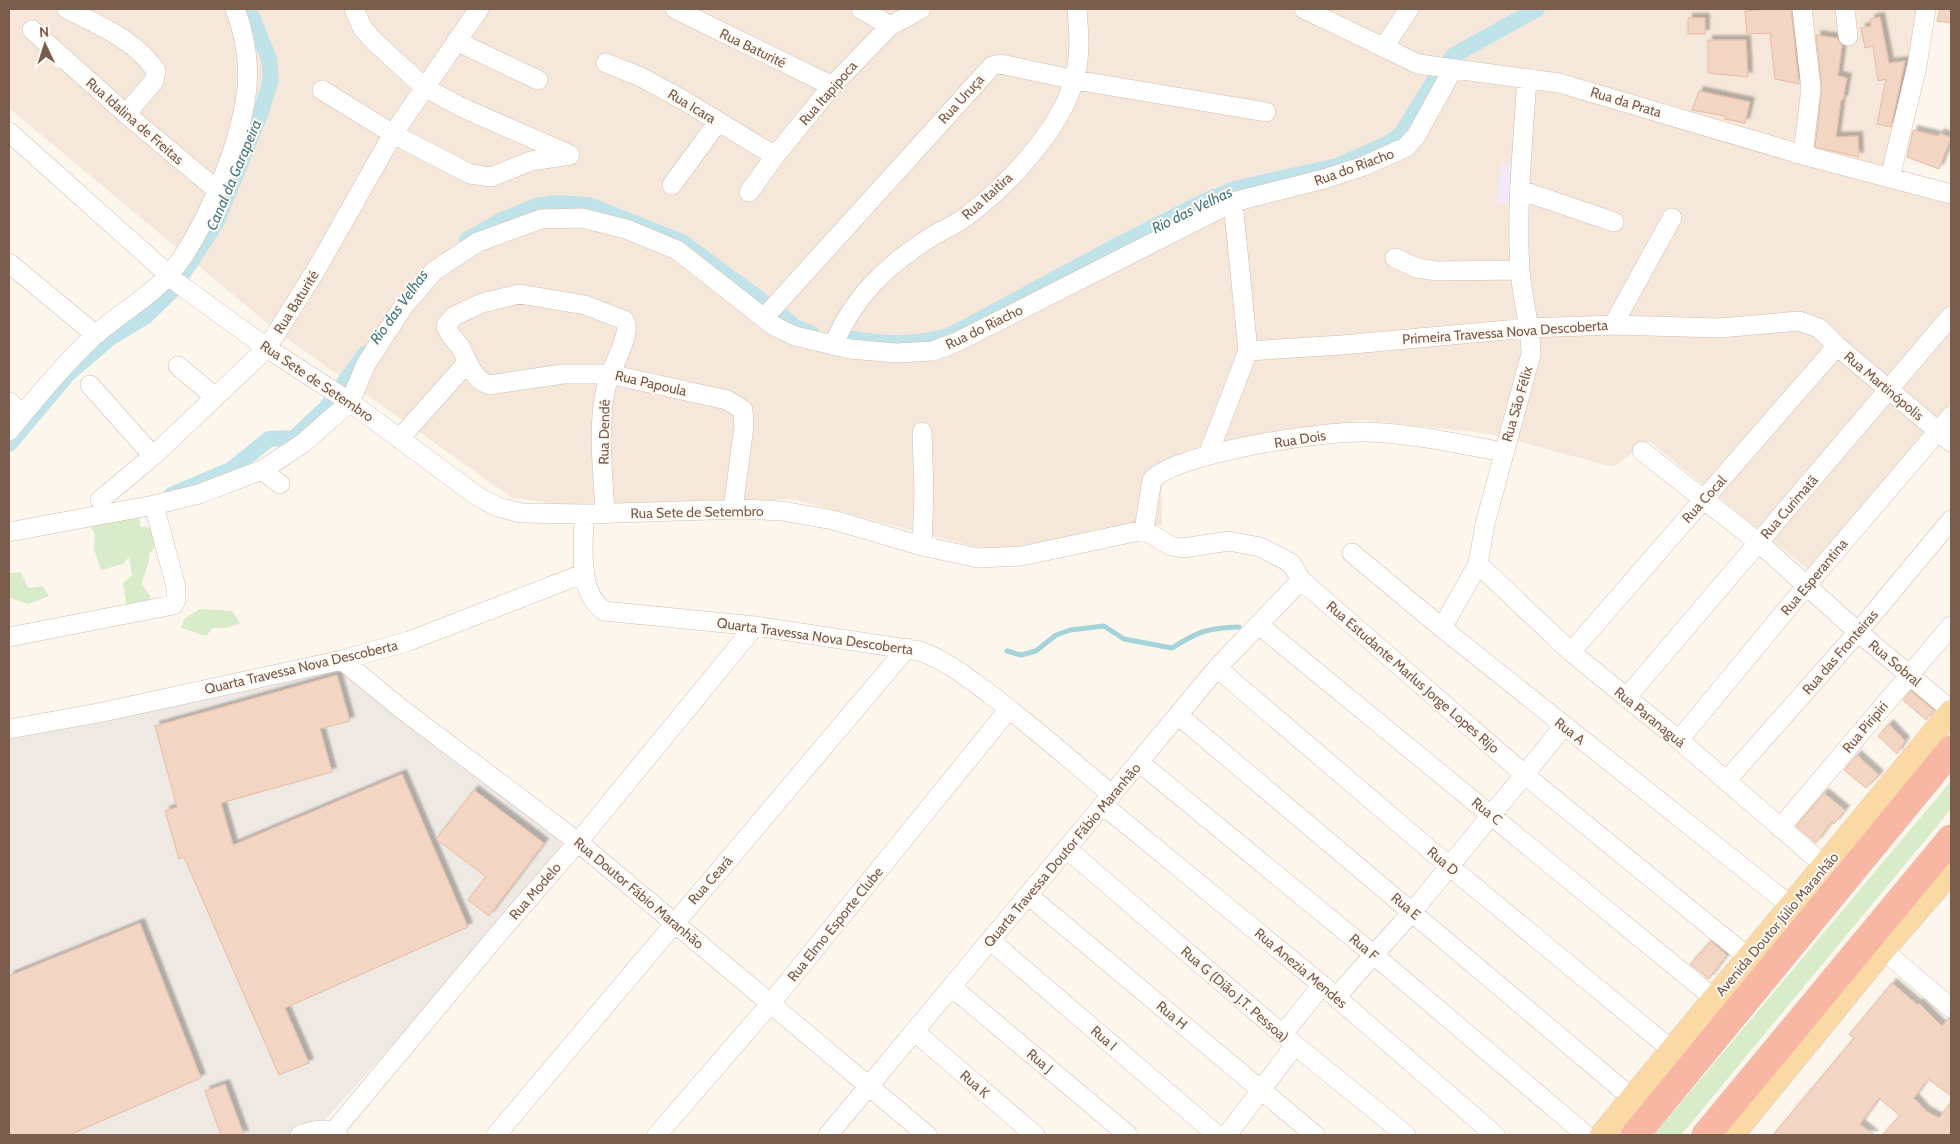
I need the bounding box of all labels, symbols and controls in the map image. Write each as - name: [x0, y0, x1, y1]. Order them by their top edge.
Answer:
- north arrow: [20, 20, 70, 70]
- text: N: [39, 23, 50, 41]
- street label: Rua Baturité: [717, 24, 789, 72]
- street label: Rua Itapipoca: [795, 57, 861, 129]
- street label: Rua Uruça: [934, 70, 988, 127]
- street label: Rua Idalina de Freitas: [82, 74, 188, 168]
- street label: Rua da Prata: [1588, 83, 1664, 121]
- street label: Rua Icara: [665, 85, 720, 127]
- water label: Canal da Garapeira: [203, 117, 265, 233]
- street label: Rua do Riacho: [1312, 144, 1397, 190]
- street label: Rua Itaitira: [958, 168, 1016, 223]
- water label: Rio das Velhas: [1149, 183, 1235, 237]
- water label: Rio das Velhas: [366, 266, 432, 348]
- street label: Rua Baturité: [269, 267, 323, 337]
- street label: Rua do Riacho: [942, 300, 1026, 353]
- street label: Primeira Travessa Nova Descoberta: [1402, 316, 1609, 348]
- street label: Rua Sete de Setembro: [257, 336, 377, 426]
- street label: Rua Martinópolis: [1840, 347, 1928, 425]
- street label: Rua São Félix: [1498, 364, 1537, 444]
- street label: Rua Papoula: [613, 366, 689, 400]
- street label: Rua Dendê: [594, 399, 614, 465]
- street label: Rua Dois: [1273, 426, 1327, 452]
- street label: Rua Cocal: [1678, 471, 1731, 527]
- street label: Rua Curimatã: [1756, 471, 1822, 543]
- street label: Rua Sete de Setembro: [630, 502, 764, 522]
- street label: Rua Esperantina: [1777, 535, 1852, 619]
- street label: Rua Estudante Marlus Jorge Lopes Rijo: [1323, 597, 1503, 757]
- street label: Rua das Fronteiras: [1798, 606, 1882, 698]
- street label: Quarta Travessa Nova Descoberta: [716, 613, 915, 659]
- street label: Quarta Travessa Nova Descoberta: [203, 636, 400, 698]
- street label: Rua Sobral: [1865, 636, 1926, 691]
- street label: Rua Paranaguá: [1611, 683, 1690, 751]
- street label: Rua Piripiri: [1838, 697, 1892, 757]
- street label: Rua A: [1551, 713, 1589, 749]
- street label: Quarta Travessa Doutor Fábio Maranhão: [980, 759, 1145, 951]
- street label: Rua C: [1468, 793, 1506, 829]
- street label: Rua Doutor Fábio Maranhão: [570, 833, 708, 953]
- street label: Rua D: [1424, 843, 1462, 879]
- street label: Avenida Doutor Júlio Maranhão: [1712, 848, 1843, 1000]
- street label: Rua Ceará: [684, 852, 736, 908]
- street label: Rua Modelo: [505, 858, 565, 923]
- street label: Rua Elmo Esporte Clube: [783, 863, 887, 985]
- street label: Rua E: [1387, 888, 1425, 924]
- street label: Rua Anezia Mendes: [1251, 924, 1351, 1012]
- street label: Rua F: [1346, 930, 1383, 965]
- street label: Rua G (Dião J.T. Pessoa): [1177, 942, 1293, 1046]
- street label: Rua H: [1153, 997, 1191, 1033]
- street label: Rua I: [1087, 1022, 1121, 1054]
- street label: Rua J: [1023, 1045, 1057, 1077]
- street label: Rua K: [956, 1066, 994, 1102]

